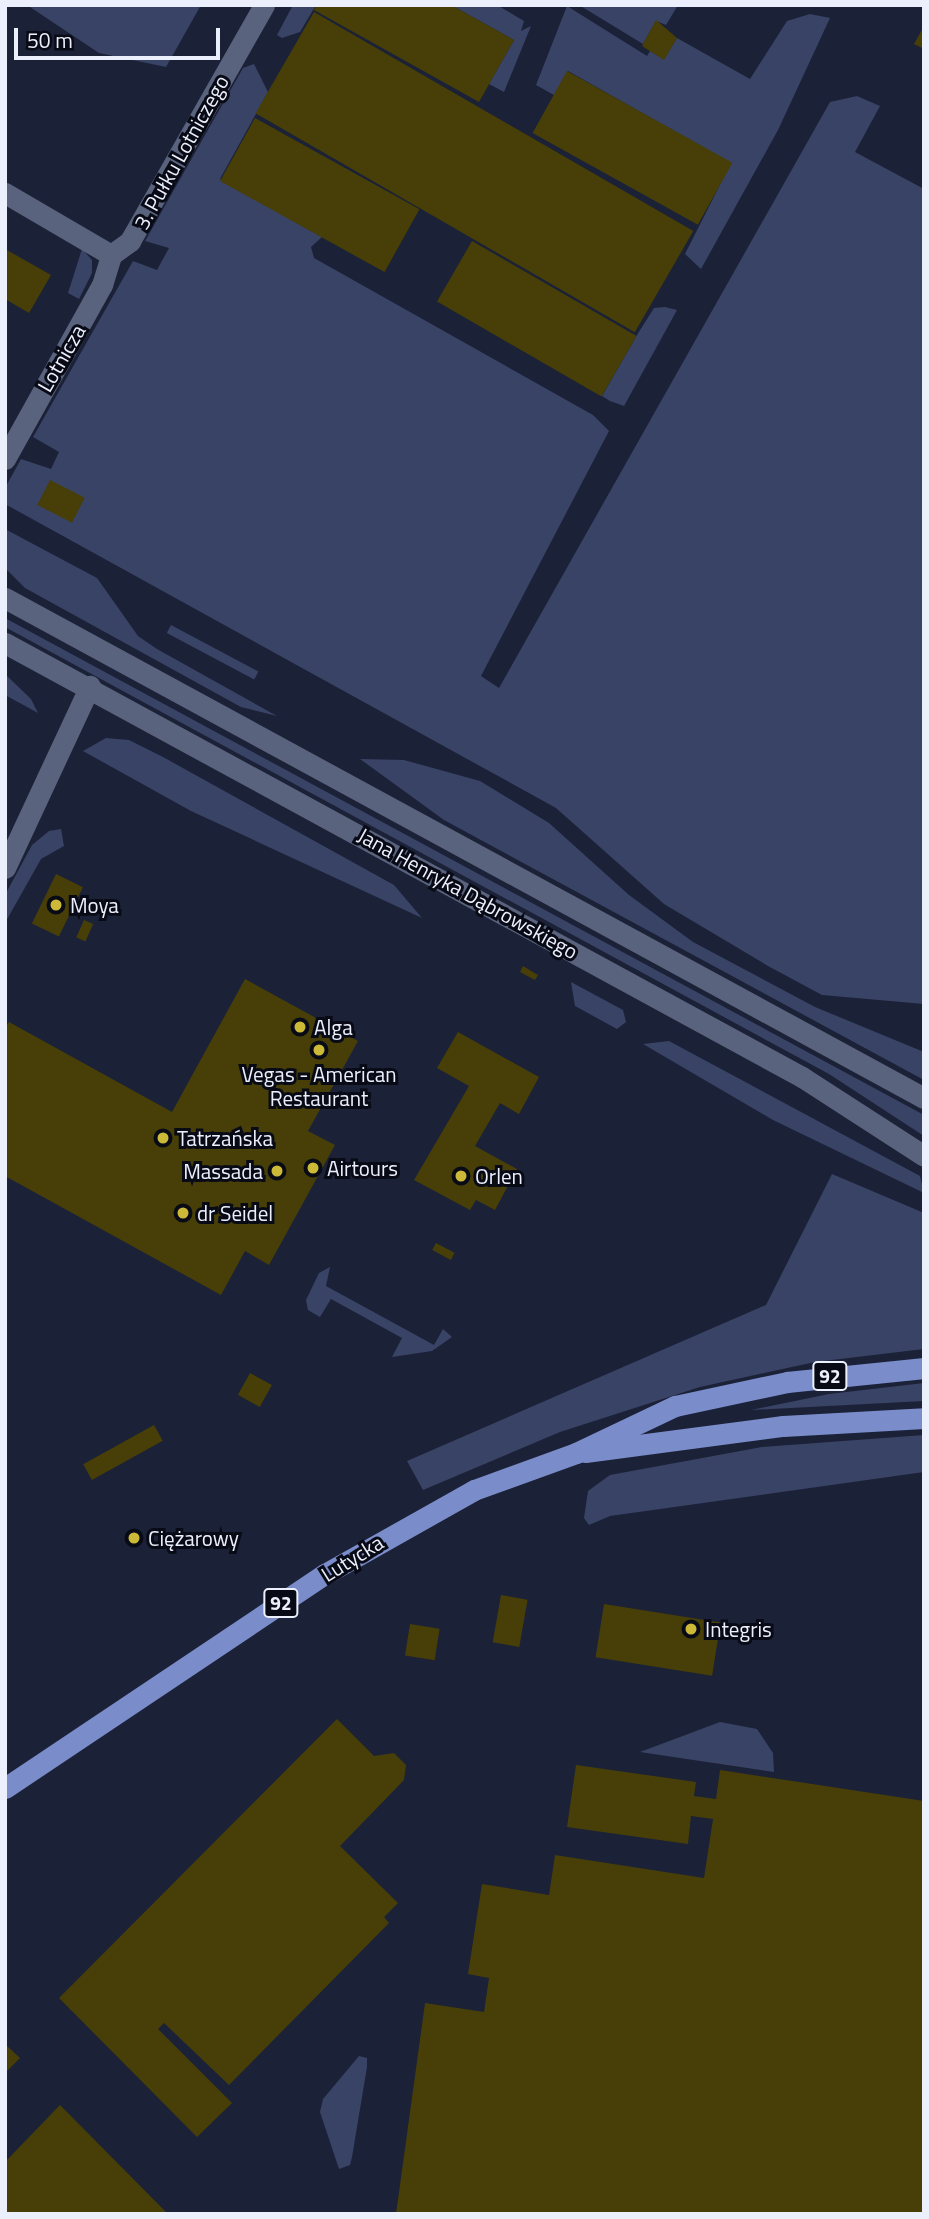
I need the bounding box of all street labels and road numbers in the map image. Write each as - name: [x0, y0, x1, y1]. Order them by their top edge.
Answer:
- street label: 3. Pułku Lotniczego: [128, 71, 234, 233]
- street label: Lotnicza: [32, 320, 90, 396]
- street label: Jana Henryka Dąbrowskiego: [354, 822, 582, 964]
- road number: 92: [811, 1360, 849, 1392]
- street label: Lutycka: [316, 1529, 388, 1587]
- road number: 92: [262, 1588, 300, 1618]

